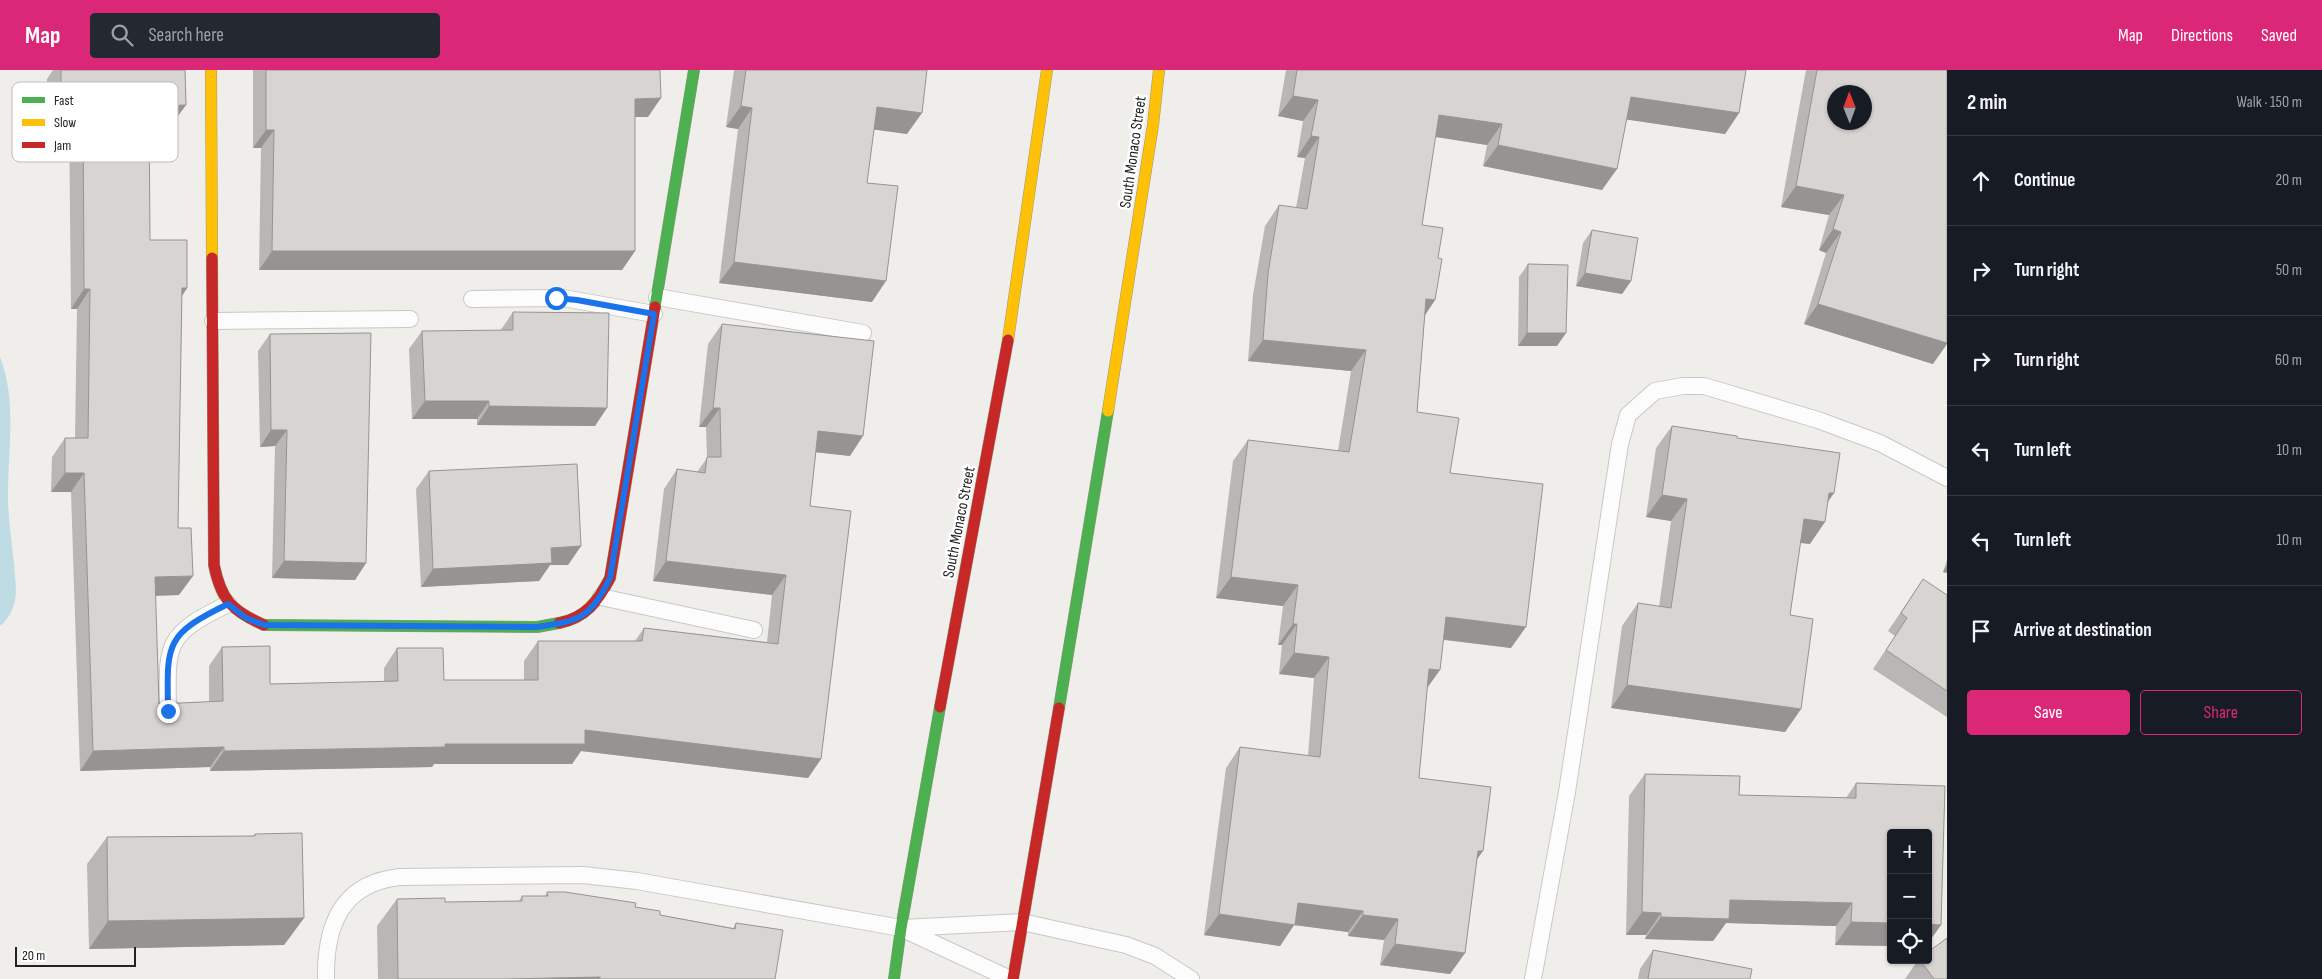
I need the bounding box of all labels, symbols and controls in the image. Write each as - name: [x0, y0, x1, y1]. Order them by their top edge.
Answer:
- search box: [90, 13, 440, 58]
- text: Map: [25, 21, 60, 50]
- icon: search: [108, 21, 136, 49]
- text: Search here: [148, 24, 224, 47]
- text: Map: [2118, 25, 2143, 46]
- text: Directions: [2171, 25, 2233, 46]
- text: Saved: [2261, 25, 2297, 46]
- legend: [12, 82, 178, 162]
- north arrow: [1827, 85, 1872, 130]
- text: 2 min: [1967, 90, 2007, 115]
- text: Fast: [54, 92, 74, 109]
- text: Walk · 150 m: [2237, 93, 2302, 112]
- street label: South Monaco Street: [1116, 95, 1151, 209]
- text: Slow: [54, 114, 76, 131]
- text: Jam: [53, 137, 71, 154]
- icon: ahead: [1967, 167, 1995, 195]
- text: Continue: [2014, 169, 2075, 192]
- text: 20 m: [2275, 171, 2302, 190]
- icon: right: [1967, 257, 1995, 285]
- text: Turn right: [2014, 259, 2079, 282]
- text: 50 m: [2276, 261, 2302, 280]
- route start: [545, 287, 568, 310]
- icon: right: [1967, 347, 1995, 375]
- text: Turn right: [2014, 349, 2079, 372]
- text: 60 m: [2275, 351, 2302, 370]
- icon: left: [1967, 437, 1995, 465]
- text: Turn left: [2014, 439, 2071, 462]
- text: 10 m: [2276, 441, 2302, 460]
- street label: South Monaco Street: [939, 465, 980, 580]
- icon: left: [1967, 527, 1995, 555]
- text: Turn left: [2014, 529, 2071, 552]
- text: 10 m: [2276, 531, 2302, 550]
- icon: arrive: [1967, 617, 1995, 645]
- text: Arrive at destination: [2014, 619, 2152, 642]
- button: Save: [1967, 690, 2130, 735]
- button: Share: [2140, 690, 2302, 735]
- route end: [157, 700, 180, 723]
- map controls: [1887, 829, 1932, 964]
- button: +: [1887, 829, 1932, 874]
- button: −: [1887, 874, 1932, 919]
- button: locate: [1887, 919, 1932, 964]
- scale bar: [15, 944, 136, 967]
- text: 20 m: [22, 947, 45, 964]

